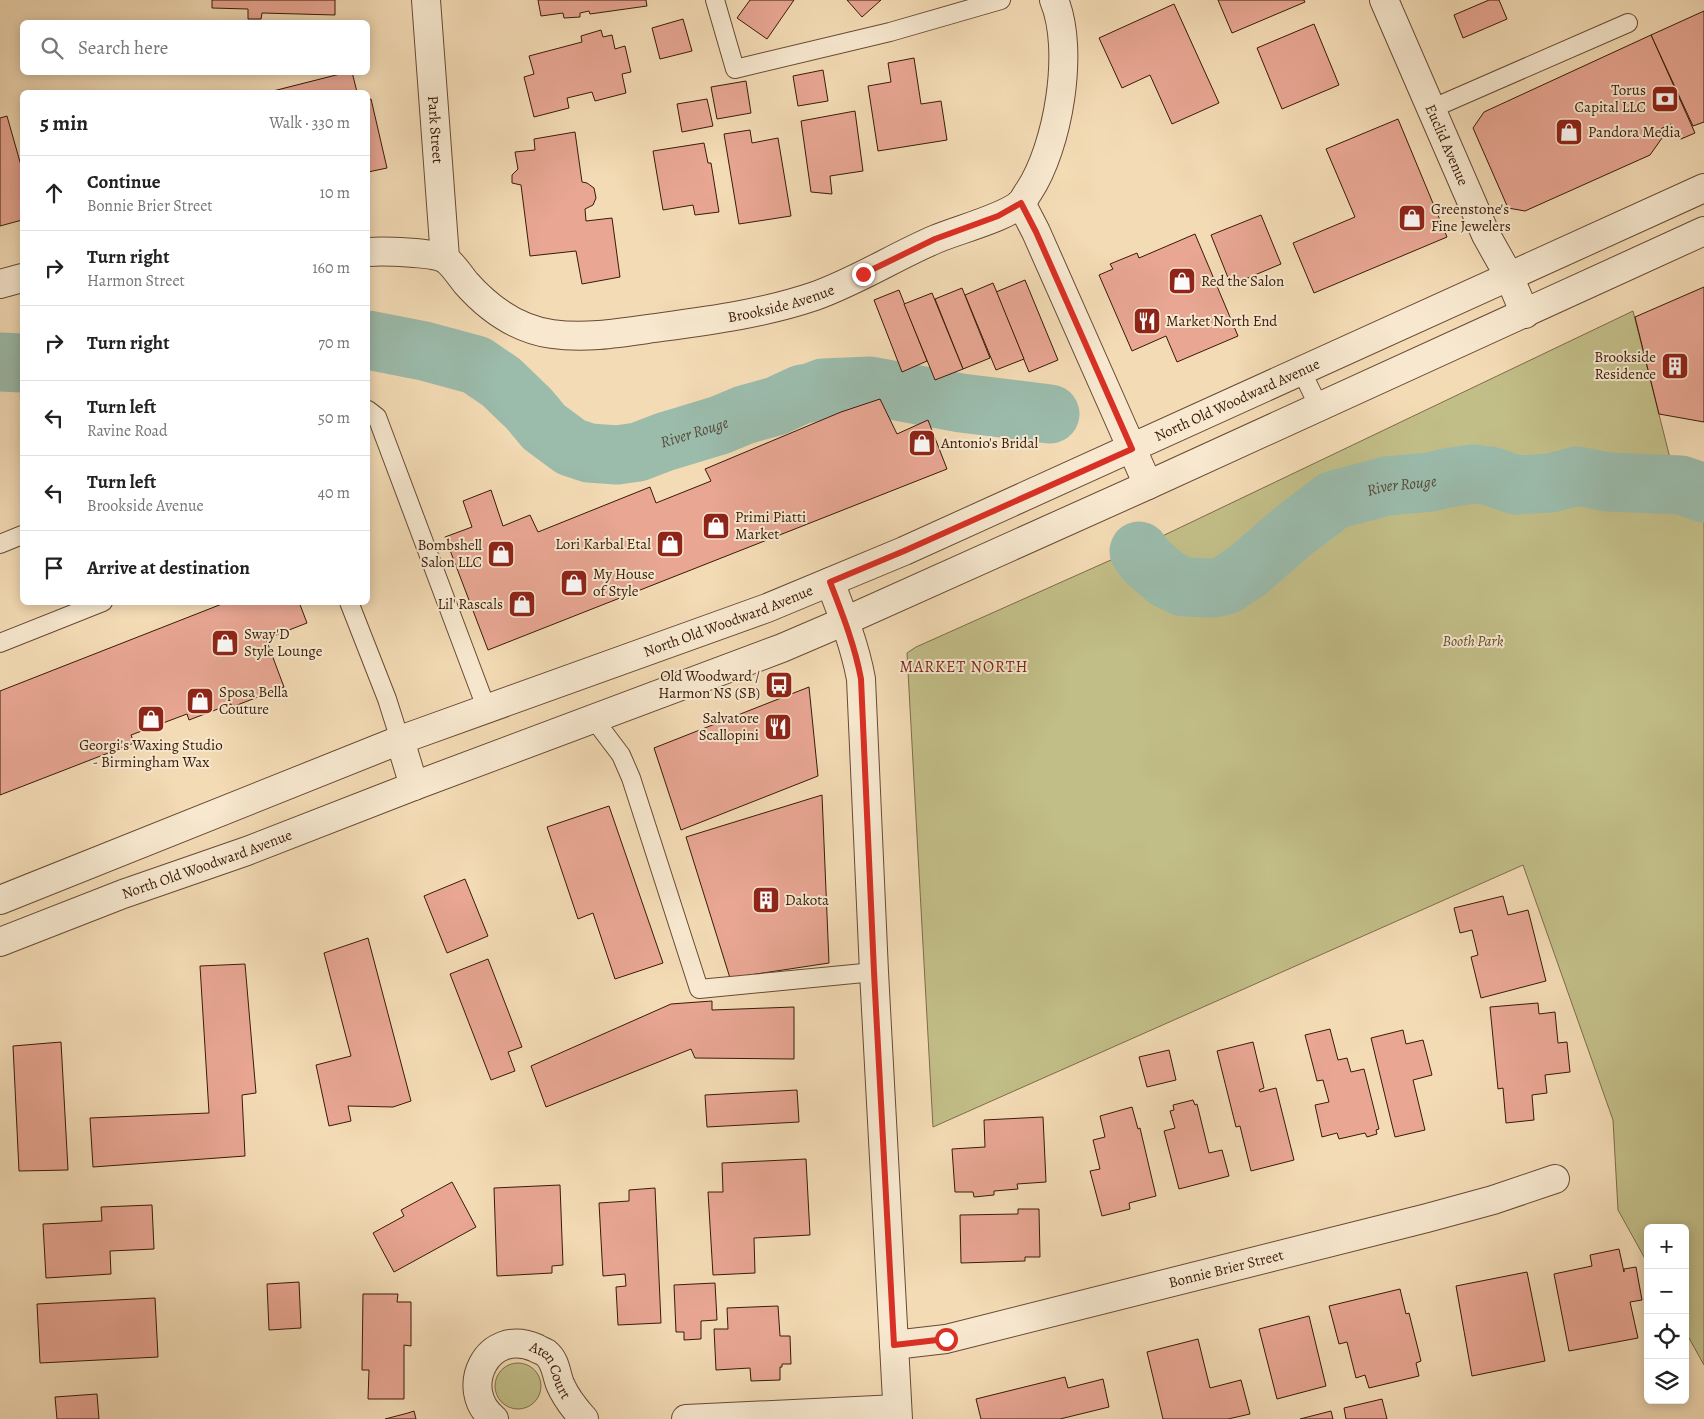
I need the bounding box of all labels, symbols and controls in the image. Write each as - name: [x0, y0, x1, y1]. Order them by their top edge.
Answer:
- search box: [20, 20, 370, 75]
- icon: search: [38, 34, 66, 62]
- text: Search here: [78, 35, 168, 61]
- place label: Torus Capital LLC: [1575, 80, 1646, 117]
- bank icon: Torus Capital LLC: [1650, 84, 1680, 114]
- street label: Park Street: [423, 95, 448, 164]
- street label: Euclid Avenue: [1420, 101, 1473, 189]
- text: 5 min: [40, 109, 88, 137]
- text: Walk · 330 m: [269, 112, 350, 134]
- shop icon: Pandora Media: [1554, 117, 1584, 147]
- place label: Pandora Media: [1588, 122, 1681, 142]
- text: Continue: [87, 169, 161, 195]
- icon: ahead: [40, 179, 68, 207]
- text: 10 m: [320, 182, 350, 204]
- text: Bonnie Brier Street: [87, 195, 213, 217]
- place label: Greenstone's Fine Jewelers: [1431, 199, 1511, 236]
- shop icon: Greenstone's Fine Jewelers: [1397, 203, 1427, 233]
- text: Turn right: [87, 244, 169, 270]
- icon: right: [40, 254, 68, 282]
- text: 160 m: [312, 257, 350, 279]
- route end: [852, 263, 875, 286]
- shop icon: Red the Salon: [1167, 266, 1197, 296]
- text: Harmon Street: [87, 270, 185, 292]
- place label: Red the Salon: [1201, 271, 1284, 291]
- street label: Brookside Avenue: [726, 279, 838, 327]
- restaurant icon: Market North End: [1132, 306, 1162, 336]
- place label: Market North End: [1166, 311, 1278, 331]
- icon: right: [40, 329, 68, 357]
- text: Turn right: [87, 330, 169, 356]
- text: 70 m: [318, 332, 350, 354]
- place label: Brookside Residence: [1594, 347, 1656, 384]
- building icon: Brookside Residence: [1660, 351, 1690, 381]
- street label: North Old Woodward Avenue: [1151, 354, 1323, 446]
- text: Turn left: [87, 394, 156, 420]
- icon: left: [40, 404, 68, 432]
- text: 50 m: [318, 407, 350, 429]
- water label: River Rouge: [658, 412, 732, 453]
- text: Ravine Road: [87, 420, 168, 442]
- shop icon: Antonio's Bridal: [907, 428, 937, 458]
- place label: Antonio's Bridal: [940, 433, 1039, 453]
- text: Turn left: [87, 469, 156, 495]
- water label: River Rouge: [1364, 470, 1439, 502]
- icon: left: [40, 479, 68, 507]
- text: 40 m: [318, 482, 350, 504]
- text: Brookside Avenue: [87, 495, 204, 517]
- place label: Primi Piatti Market: [735, 507, 806, 544]
- shop icon: Primi Piatti Market: [701, 511, 731, 541]
- shop icon: Lori Karbal Etal: [655, 529, 685, 559]
- place label: Lori Karbal Etal: [555, 534, 651, 554]
- place label: Bombshell Salon LLC: [418, 535, 482, 572]
- shop icon: Bombshell Salon LLC: [486, 539, 516, 569]
- icon: arrive: [40, 554, 68, 582]
- text: Arrive at destination: [87, 555, 250, 581]
- place label: My House of Style: [593, 564, 655, 601]
- shop icon: My House of Style: [559, 568, 589, 598]
- street label: North Old Woodward Avenue: [641, 580, 816, 662]
- shop icon: Lil' Rascals: [507, 589, 537, 619]
- place label: Lil' Rascals: [437, 594, 503, 614]
- place label: Sway'D Style Lounge: [244, 624, 323, 661]
- shop icon: Sway'D Style Lounge: [210, 628, 240, 658]
- park label: Booth Park: [1443, 631, 1504, 651]
- district label: MARKET NORTH: [899, 656, 1029, 678]
- place label: Old Woodward / Harmon NS (SB): [658, 666, 760, 703]
- bus stop icon: Old Woodward / Harmon NS (SB): [764, 670, 794, 700]
- place label: Sposa Bella Couture: [219, 682, 288, 719]
- shop icon: Sposa Bella Couture: [185, 686, 215, 716]
- shop icon: Georgi's Waxing Studio - Birmingham Wax: [136, 704, 166, 734]
- place label: Salvatore Scallopini: [699, 708, 759, 745]
- restaurant icon: Salvatore Scallopini: [763, 712, 793, 742]
- place label: Georgi's Waxing Studio - Birmingham Wax: [79, 735, 223, 772]
- street label: North Old Woodward Avenue: [119, 824, 295, 904]
- building icon: Dakota: [751, 885, 781, 915]
- place label: Dakota: [785, 890, 829, 910]
- map controls: [1644, 1224, 1689, 1404]
- button: +: [1644, 1224, 1689, 1269]
- street label: Bonnie Brier Street: [1166, 1244, 1286, 1293]
- button: −: [1644, 1269, 1689, 1314]
- button: locate: [1644, 1314, 1689, 1359]
- route start: [935, 1328, 958, 1351]
- street label: Aten Court: [526, 1336, 576, 1403]
- button: layers: [1644, 1359, 1689, 1404]

